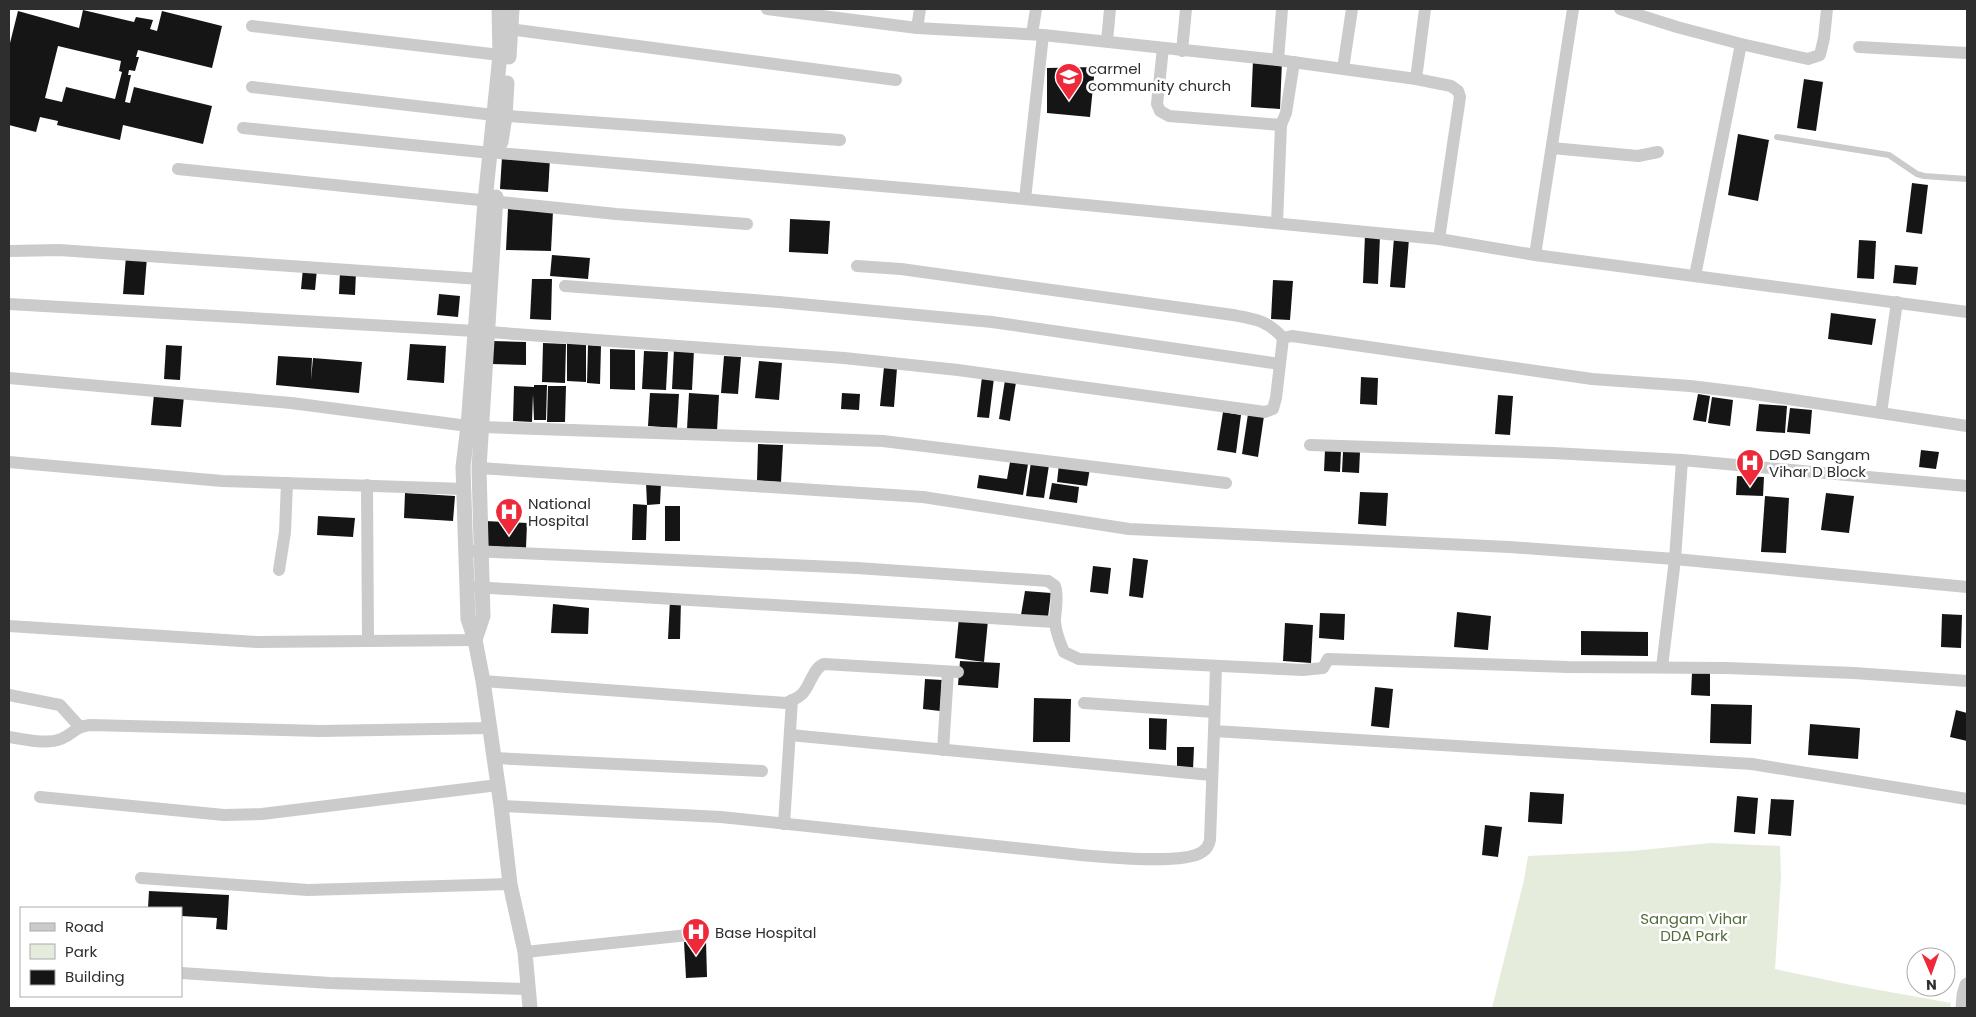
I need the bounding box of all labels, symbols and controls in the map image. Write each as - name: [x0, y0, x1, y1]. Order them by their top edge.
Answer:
- place label: carmel community church: [1088, 58, 1231, 96]
- school or university icon: carmel community church: [1054, 62, 1084, 101]
- place label: DGD Sangam Vihar D Block: [1769, 444, 1870, 482]
- hospital icon: DGD Sangam Vihar D Block: [1735, 448, 1765, 487]
- place label: National Hospital: [528, 493, 591, 531]
- hospital icon: National Hospital: [494, 497, 524, 536]
- legend: [20, 907, 182, 997]
- park label: Sangam Vihar DDA Park: [1640, 908, 1748, 946]
- text: Road: [65, 916, 104, 937]
- hospital icon: Base Hospital: [681, 917, 711, 956]
- place label: Base Hospital: [715, 922, 816, 943]
- text: Park: [65, 941, 97, 962]
- north arrow: [1906, 947, 1956, 997]
- text: Building: [65, 966, 125, 987]
- text: N: [1926, 975, 1937, 995]

